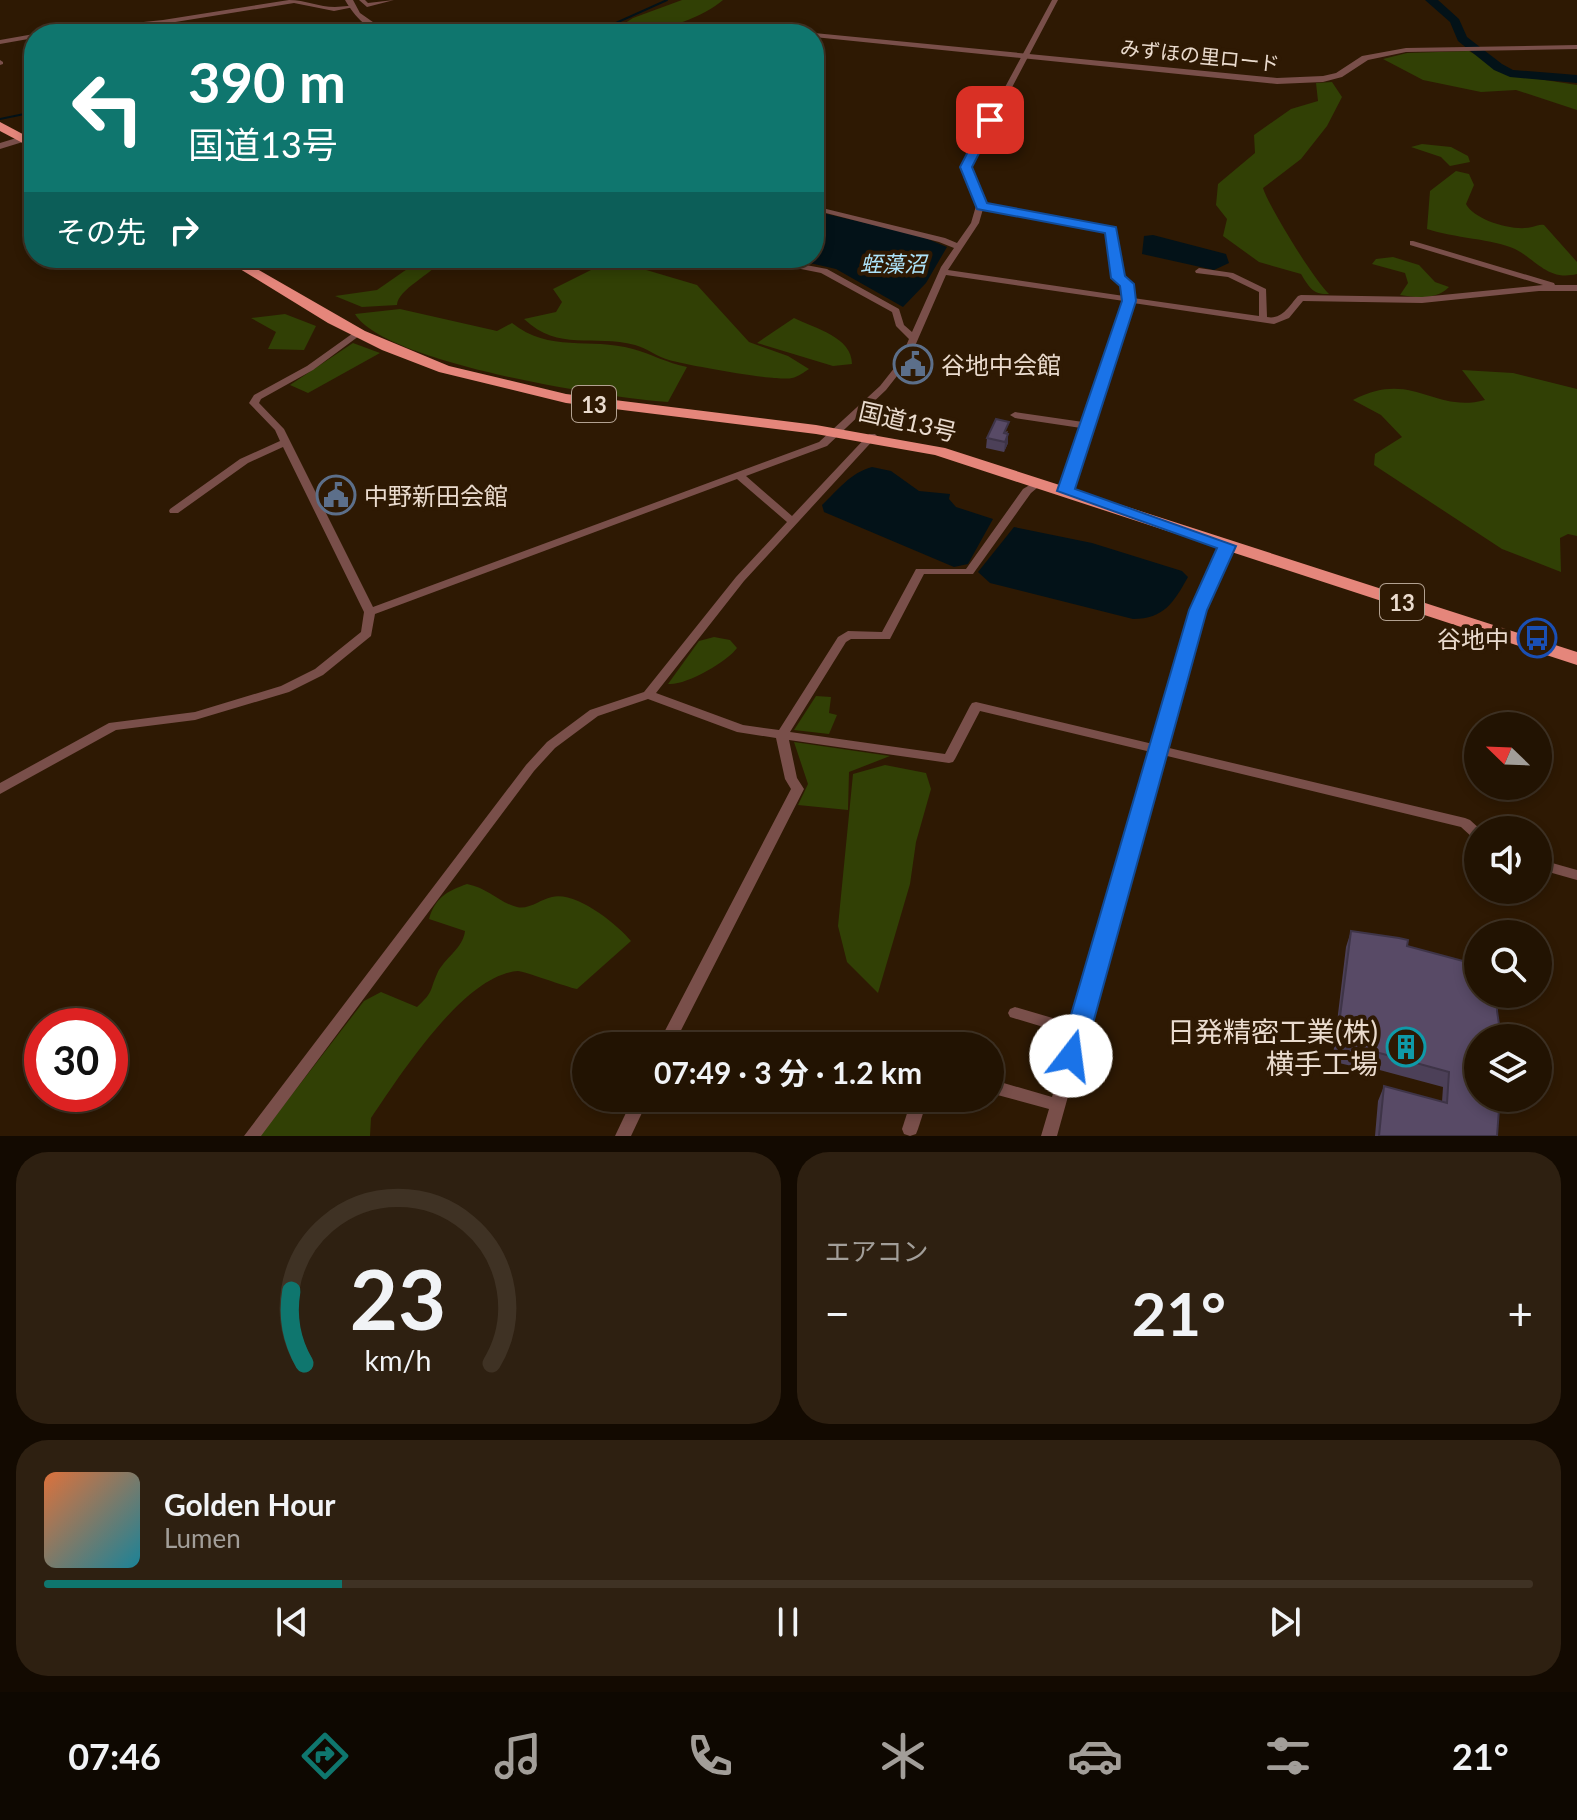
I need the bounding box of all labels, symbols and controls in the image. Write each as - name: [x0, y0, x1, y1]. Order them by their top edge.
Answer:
- street label: みずほの里ロード: [1119, 35, 1281, 75]
- text: 390 m: [188, 48, 346, 115]
- icon: left: [56, 56, 160, 160]
- pin: [956, 86, 1024, 154]
- icon: arrive: [968, 98, 1012, 142]
- text: 国道13号: [188, 122, 338, 166]
- icon: right: [162, 208, 206, 252]
- text: その先: [56, 213, 146, 249]
- water label: 蛭藻沼: [860, 250, 929, 277]
- public building icon: 谷地中会館: [892, 343, 934, 385]
- place label: 谷地中会館: [941, 350, 1061, 379]
- road number: 13: [572, 386, 616, 422]
- street label: 国道13号: [856, 396, 960, 446]
- public building icon: 中野新田会館: [315, 474, 357, 516]
- place label: 中野新田会館: [364, 481, 508, 510]
- road number: 13: [1380, 584, 1424, 620]
- bus stop icon: 谷地中: [1516, 617, 1558, 659]
- place label: 谷地中: [1437, 624, 1509, 653]
- north arrow: [1464, 712, 1552, 800]
- map controls: [1464, 712, 1552, 1112]
- button: sound: [1464, 816, 1552, 904]
- button: search: [1464, 920, 1552, 1008]
- speed limit sign: 30: [24, 1008, 128, 1112]
- position arrow: [1029, 1014, 1113, 1098]
- place label: 日発精密工業(株) 横手工場: [1167, 1014, 1378, 1080]
- button: layers: [1464, 1024, 1552, 1112]
- building icon: 日発精密工業(株) 横手工場: [1385, 1026, 1427, 1068]
- text: 07:49 · 3 分 · 1.2 km: [654, 1054, 922, 1090]
- text: エアコン: [825, 1235, 929, 1267]
- text: 23: [350, 1248, 447, 1348]
- text: 21°: [1131, 1277, 1226, 1349]
- text: −: [825, 1287, 850, 1339]
- text: +: [1507, 1287, 1533, 1339]
- text: km/h: [365, 1343, 432, 1377]
- text: Golden Hour: [164, 1486, 336, 1522]
- text: Lumen: [164, 1522, 241, 1554]
- icon: previous: [270, 1600, 314, 1644]
- icon: pause: [766, 1600, 810, 1644]
- icon: next: [1263, 1600, 1307, 1644]
- icon: directions: [297, 1728, 353, 1784]
- icon: music: [490, 1728, 546, 1784]
- icon: phone: [682, 1728, 738, 1784]
- icon: climate: [875, 1728, 931, 1784]
- icon: car: [1067, 1728, 1123, 1784]
- icon: filters: [1260, 1728, 1316, 1784]
- text: 07:46: [68, 1734, 161, 1778]
- text: 21°: [1452, 1734, 1509, 1778]

